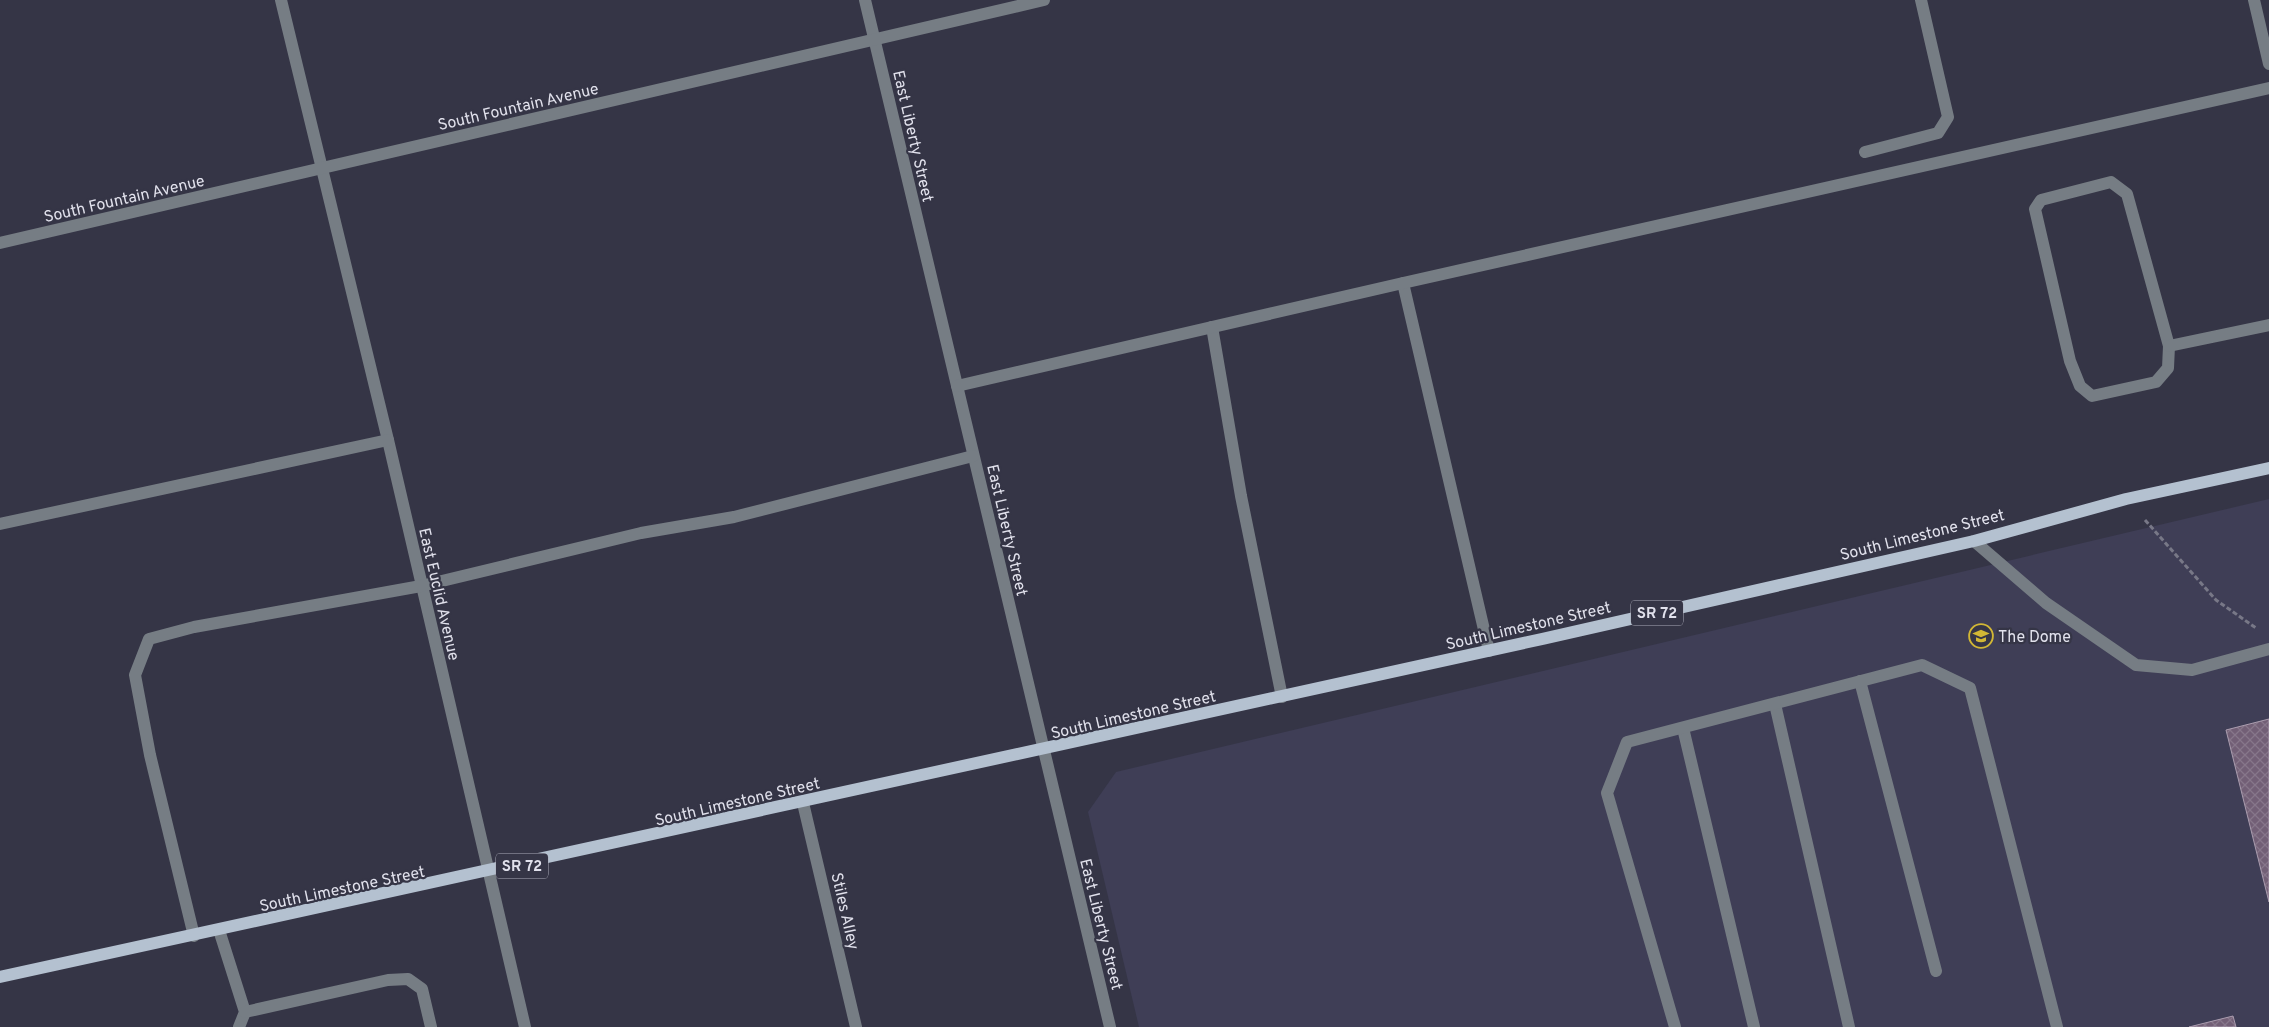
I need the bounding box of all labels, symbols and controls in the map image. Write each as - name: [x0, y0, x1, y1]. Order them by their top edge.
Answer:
- street label: East Liberty Street: [887, 69, 937, 204]
- street label: South Fountain Avenue: [436, 80, 601, 136]
- street label: South Fountain Avenue: [42, 172, 207, 228]
- street label: East Liberty Street: [981, 463, 1031, 598]
- street label: South Limestone Street: [1838, 506, 2007, 566]
- street label: East Euclid Avenue: [413, 526, 463, 663]
- street label: South Limestone Street: [1444, 598, 1613, 656]
- road number: SR 72: [1631, 600, 1683, 626]
- school or university icon: The Dome: [1968, 623, 1994, 649]
- place label: The Dome: [1998, 628, 2071, 648]
- street label: South Limestone Street: [1049, 687, 1218, 745]
- street label: South Limestone Street: [653, 774, 822, 832]
- road number: SR 72: [496, 854, 548, 878]
- street label: East Liberty Street: [1074, 857, 1126, 992]
- street label: South Limestone Street: [258, 863, 427, 917]
- street label: Stiles Alley: [825, 871, 863, 952]

